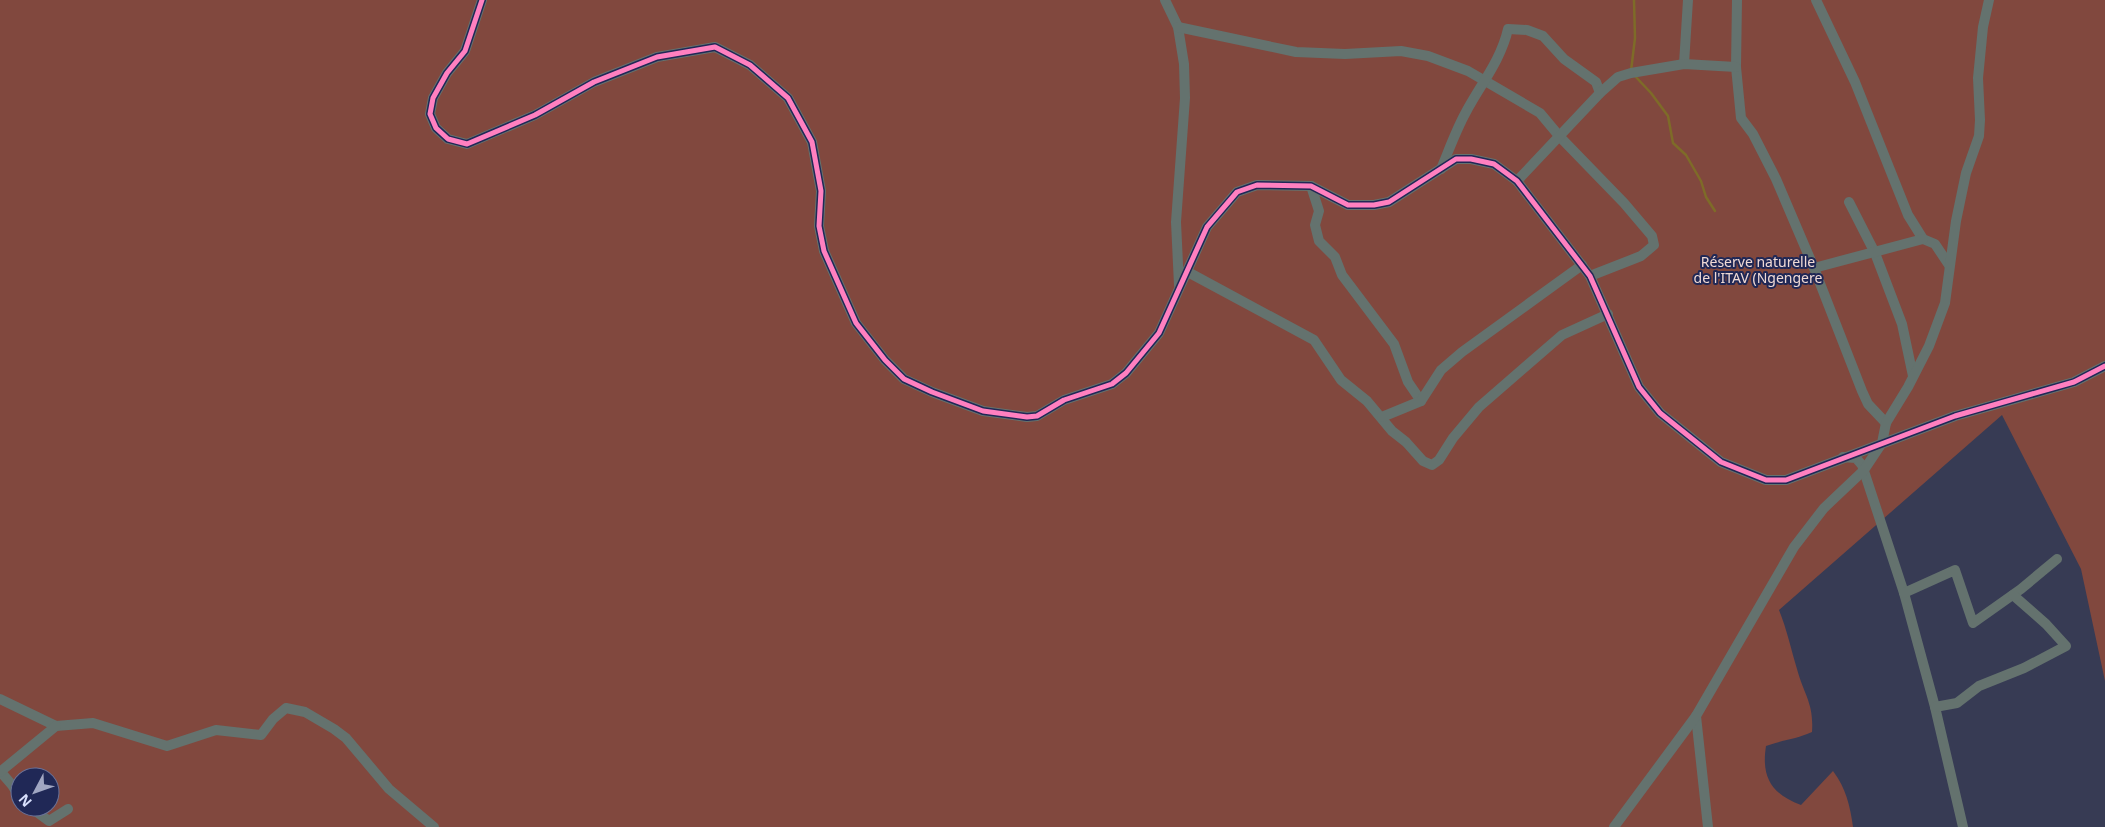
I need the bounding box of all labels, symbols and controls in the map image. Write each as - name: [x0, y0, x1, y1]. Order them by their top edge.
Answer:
- park label: Réserve naturelle de l'ITAV (Ngengere: [1694, 252, 1822, 287]
- north arrow: [10, 767, 60, 817]
- text: N: [14, 790, 36, 811]

